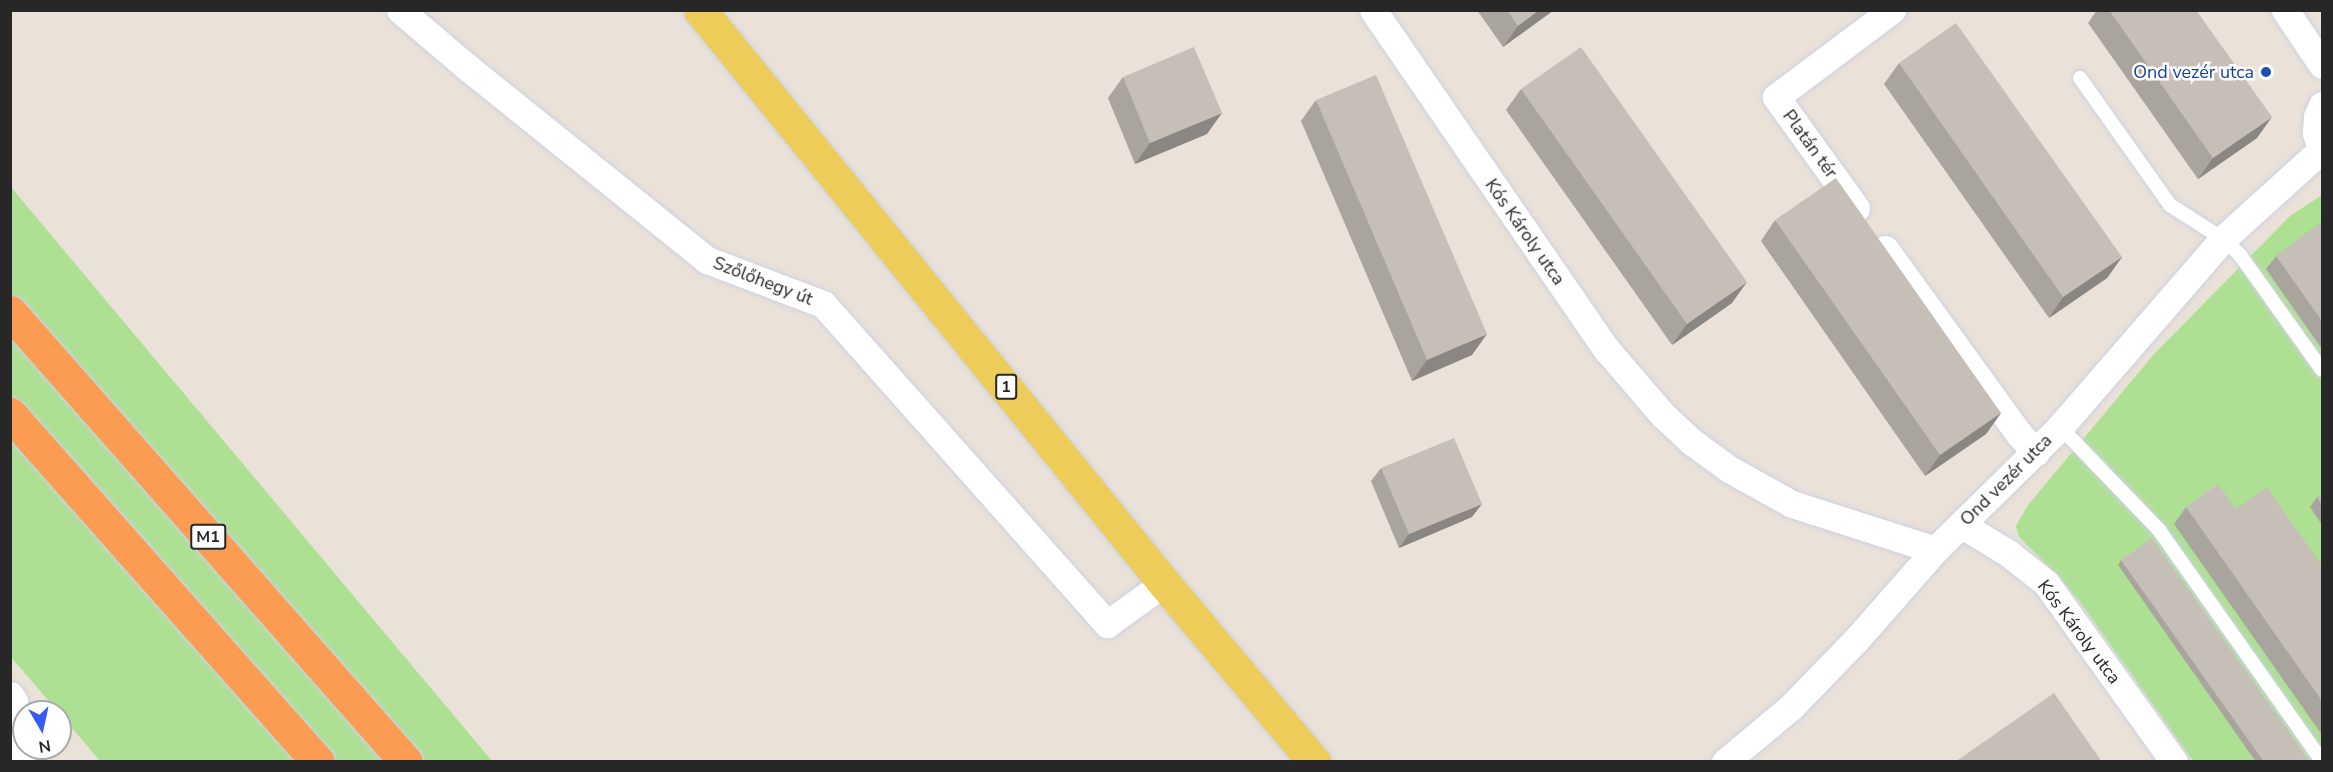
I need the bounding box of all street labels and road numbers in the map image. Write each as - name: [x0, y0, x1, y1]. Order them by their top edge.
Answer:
- street label: Platán tér: [1778, 106, 1842, 182]
- street label: Kós Károly utca: [1480, 175, 1570, 289]
- street label: Szőlőhegy út: [710, 252, 816, 310]
- road number: 1: [994, 374, 1018, 400]
- street label: Ond vezér utca: [1956, 430, 2056, 530]
- road number: M1: [190, 524, 226, 550]
- street label: Kós Károly utca: [2033, 576, 2125, 688]

